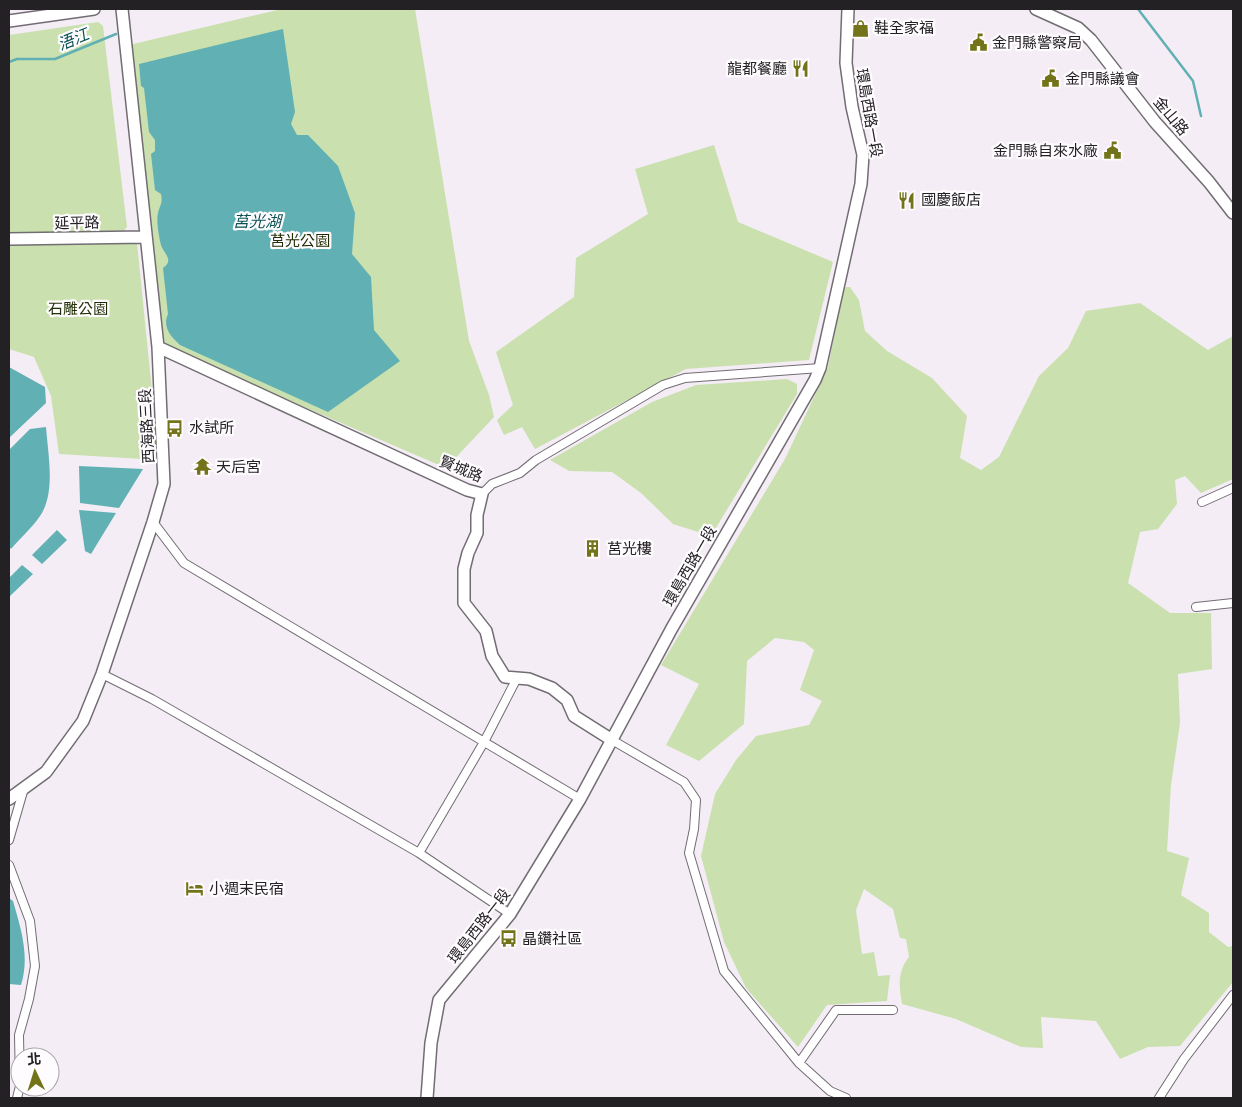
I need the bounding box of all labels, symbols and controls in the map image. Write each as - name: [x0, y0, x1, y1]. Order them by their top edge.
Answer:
- shop icon: 鞋全家福: [850, 18, 870, 38]
- place label: 鞋全家福: [874, 19, 934, 37]
- water label: 浯江: [55, 24, 93, 54]
- public building icon: 金門縣警察局: [968, 33, 988, 53]
- place label: 金門縣警察局: [992, 34, 1082, 52]
- restaurant icon: 龍都餐廳: [791, 59, 811, 79]
- place label: 龍都餐廳: [727, 60, 787, 78]
- street label: 環島西路一段: [852, 67, 886, 159]
- public building icon: 金門縣議會: [1041, 69, 1061, 89]
- place label: 金門縣議會: [1065, 70, 1140, 88]
- street label: 金山路: [1150, 93, 1192, 139]
- public building icon: 金門縣自來水廠: [1102, 141, 1122, 161]
- place label: 金門縣自來水廠: [993, 142, 1098, 160]
- restaurant icon: 國慶飯店: [897, 190, 917, 210]
- place label: 國慶飯店: [921, 191, 981, 209]
- water label: 莒光湖: [233, 212, 284, 231]
- street label: 延平路: [54, 214, 100, 232]
- park label: 莒光公園: [270, 232, 330, 250]
- park label: 石雕公園: [48, 300, 108, 318]
- street label: 西海路三段: [136, 388, 158, 464]
- bus stop icon: 水試所: [165, 418, 185, 438]
- place label: 水試所: [189, 419, 234, 437]
- street label: 賢城路: [437, 452, 485, 486]
- temple icon: 天后宮: [192, 457, 212, 477]
- place label: 天后宮: [216, 458, 261, 476]
- street label: 環島西路一段: [660, 523, 720, 609]
- building icon: 莒光樓: [583, 539, 603, 559]
- place label: 莒光樓: [607, 540, 652, 558]
- hotel icon: 小週末民宿: [185, 879, 205, 899]
- place label: 小週末民宿: [209, 880, 284, 898]
- street label: 環島西路一段: [444, 885, 514, 967]
- bus stop icon: 晶鑽社區: [498, 929, 518, 949]
- place label: 晶鑽社區: [522, 930, 582, 948]
- north arrow: [10, 1047, 60, 1097]
- text: 北: [27, 1051, 42, 1068]

